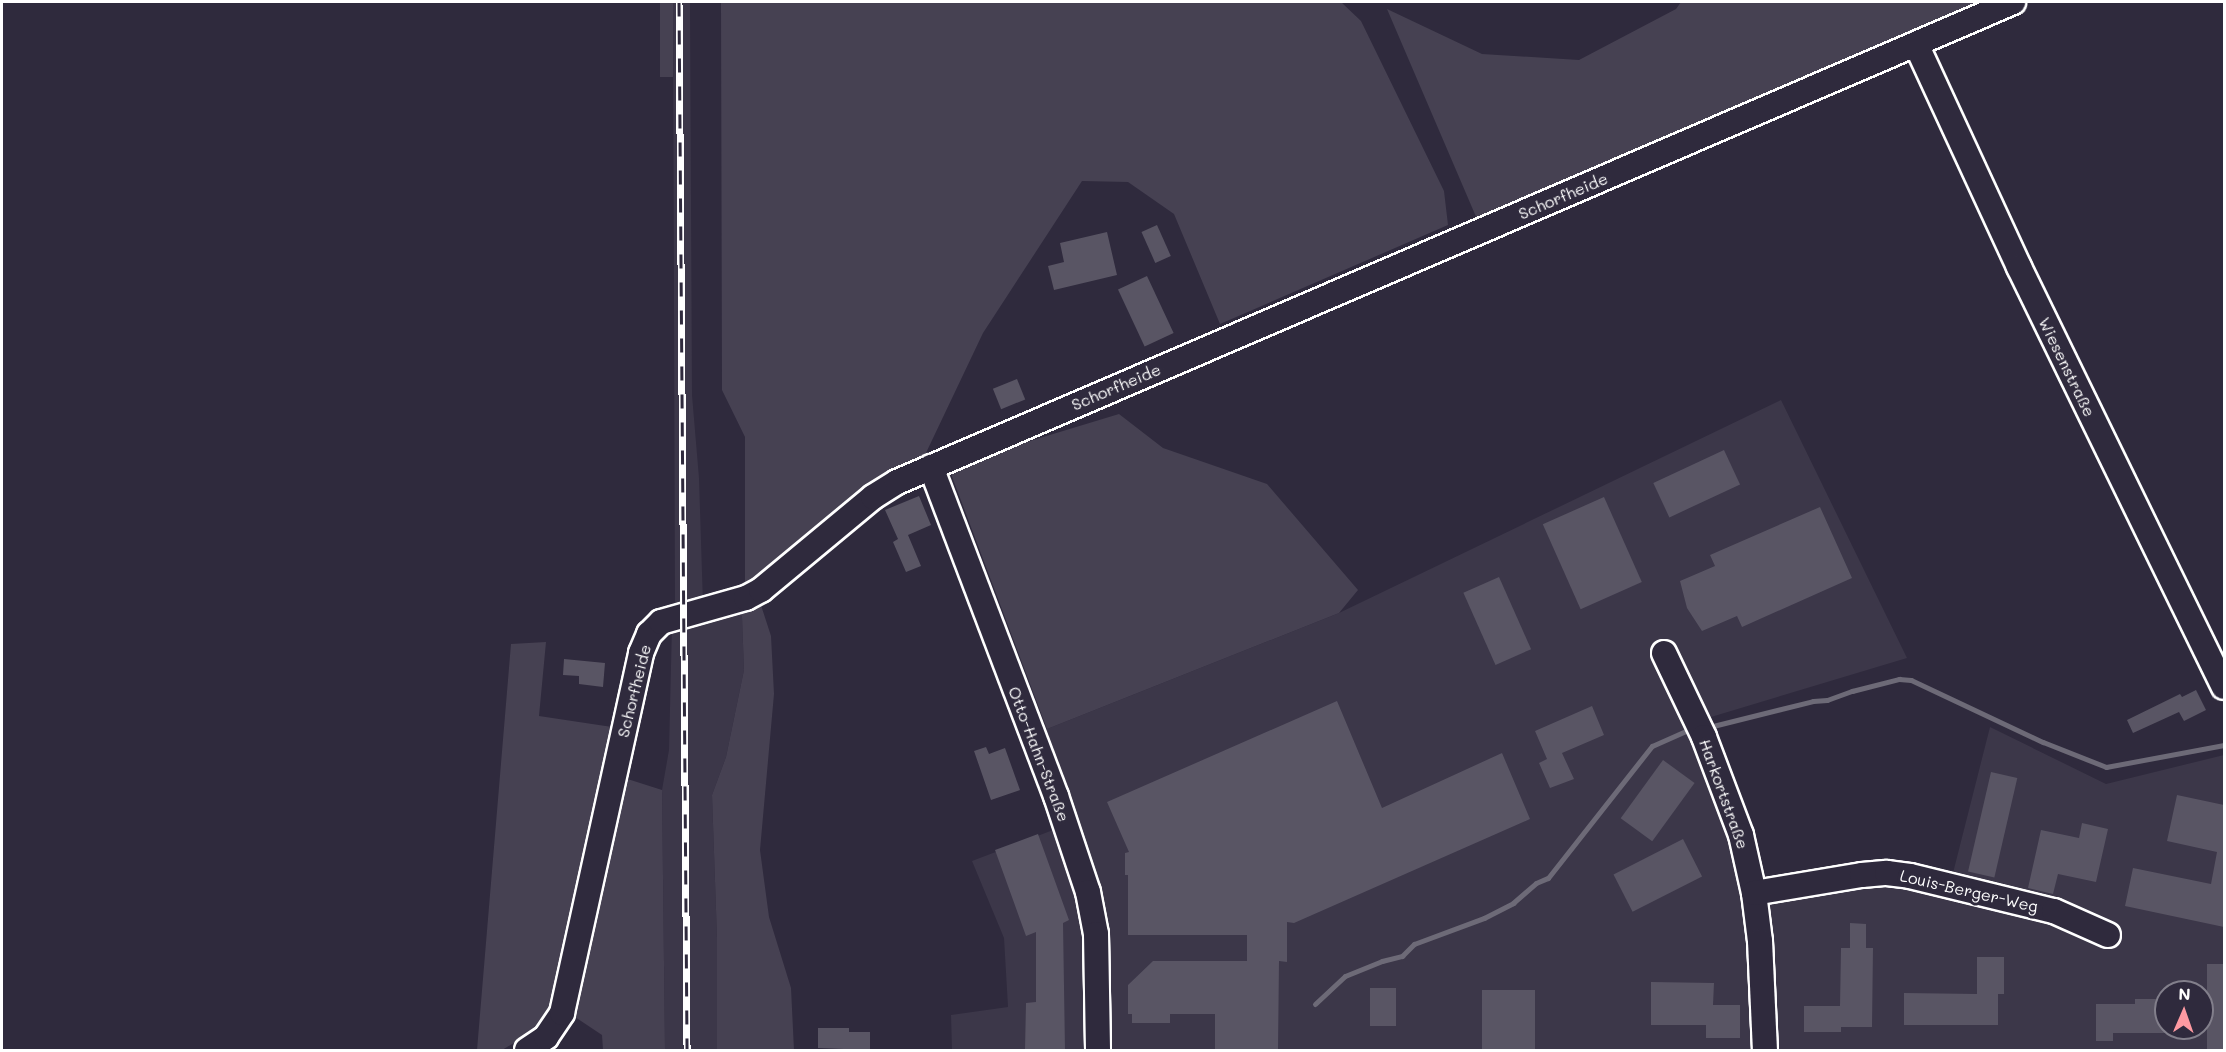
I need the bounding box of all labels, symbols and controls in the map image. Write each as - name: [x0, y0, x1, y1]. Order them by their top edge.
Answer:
- street label: Schorfheide: [1515, 169, 1611, 223]
- street label: Wiesenstraße: [2035, 314, 2099, 420]
- street label: Schorfheide: [1068, 360, 1164, 414]
- street label: Schorfheide: [613, 643, 655, 739]
- street label: Otto-Hahn-Straße: [1004, 684, 1074, 824]
- street label: Harkortstraße: [1695, 737, 1753, 851]
- street label: Louis-Berger-Weg: [1898, 866, 2040, 916]
- north arrow: [2154, 980, 2214, 1040]
- text: N: [2178, 983, 2191, 1004]

